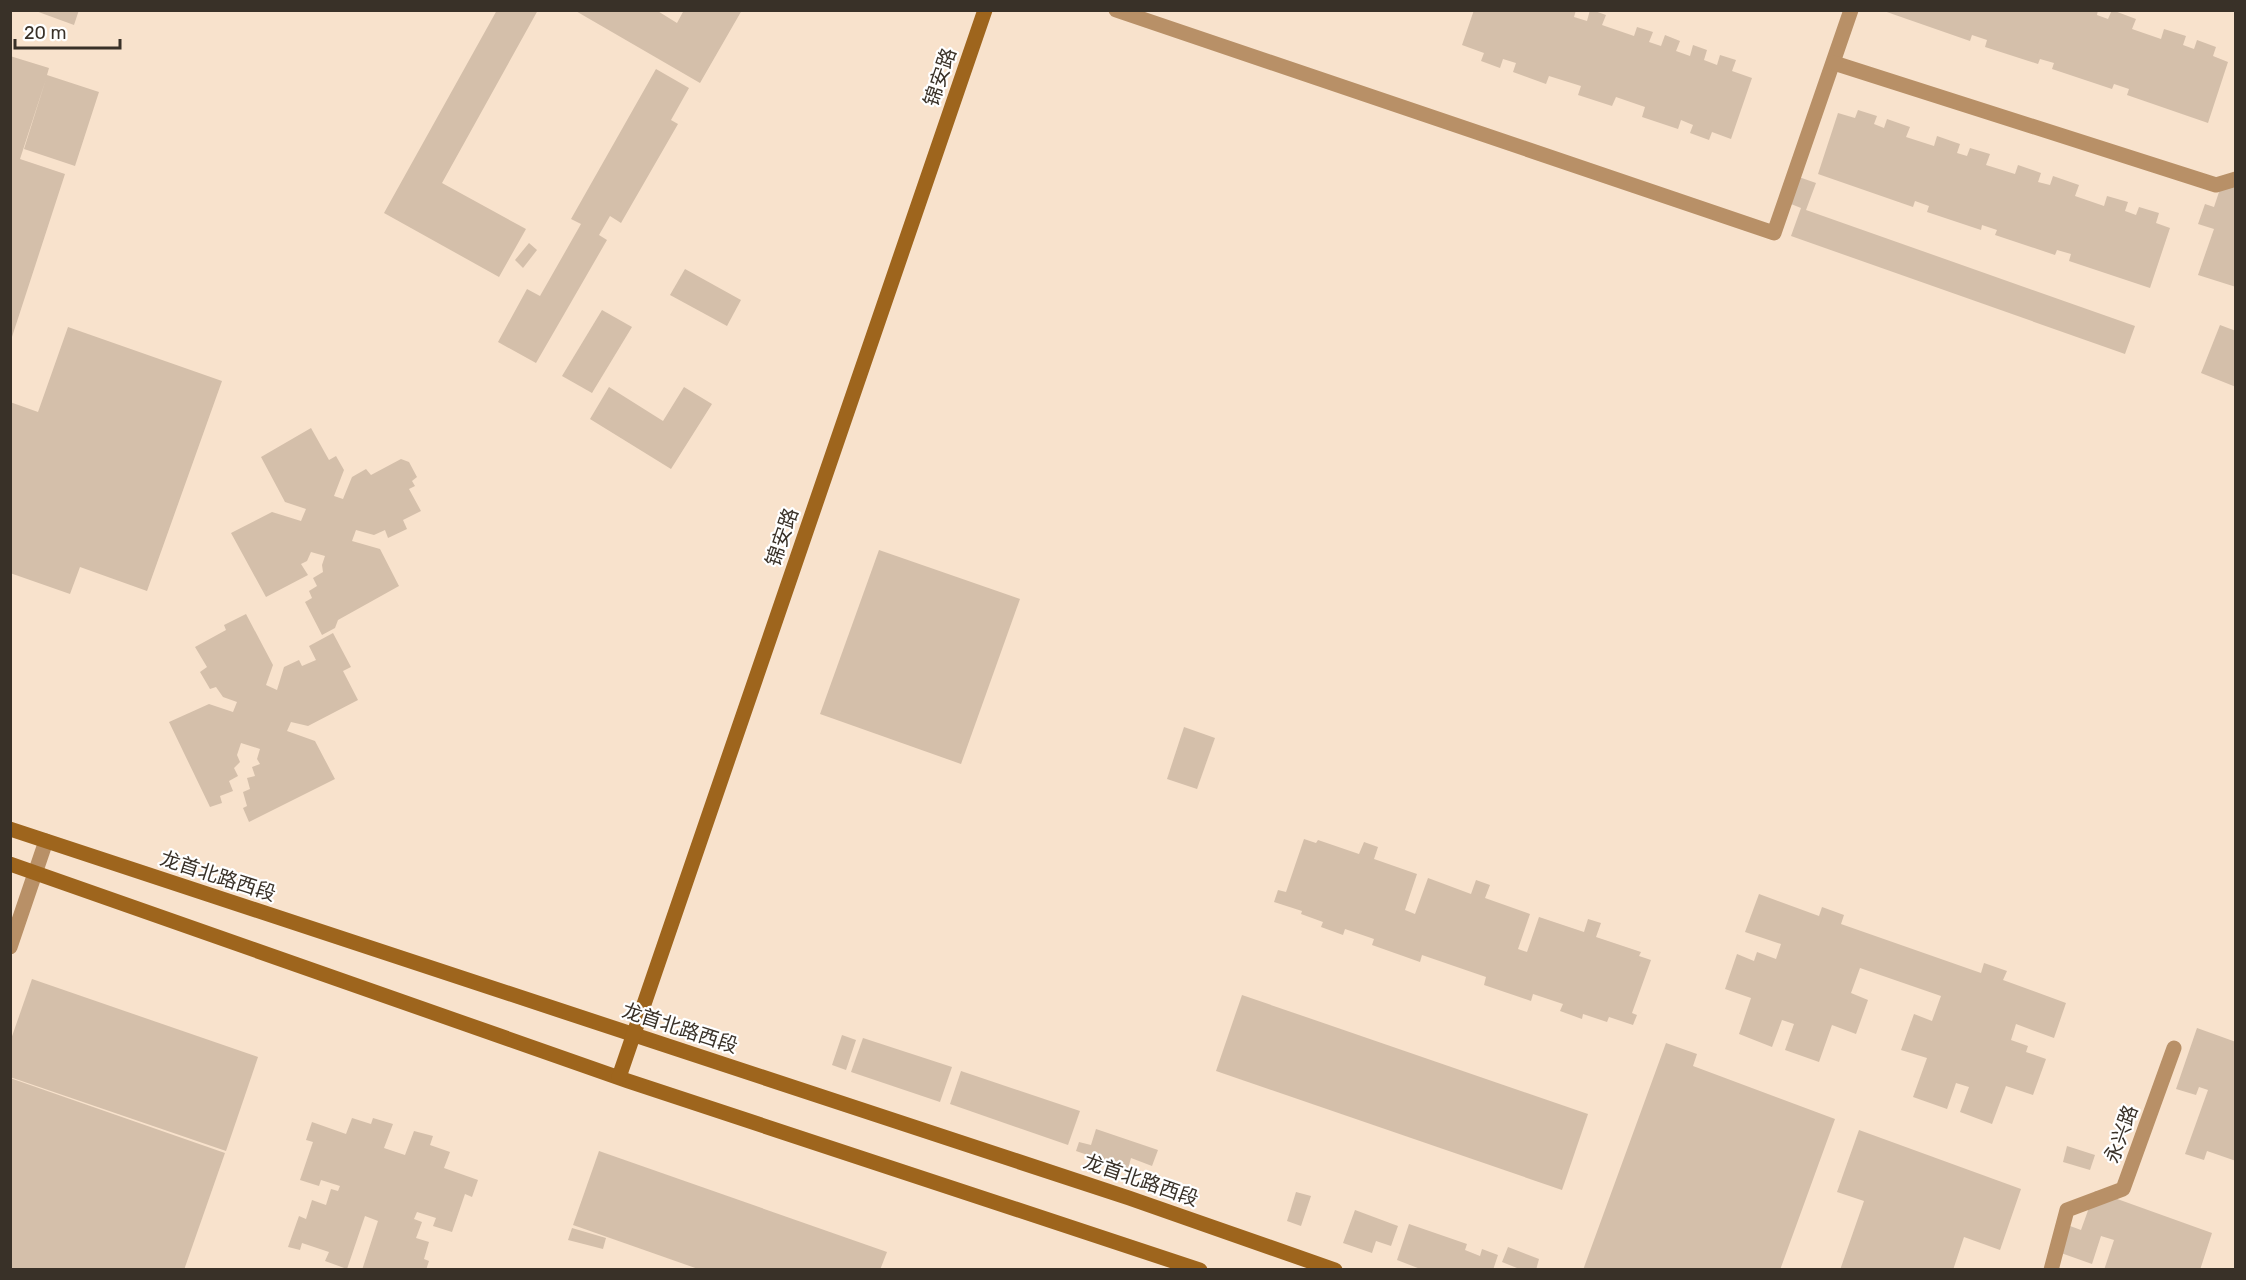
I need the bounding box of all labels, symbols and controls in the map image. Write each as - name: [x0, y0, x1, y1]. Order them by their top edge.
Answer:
- scale bar: [15, 12, 120, 50]
- text: 20 m: [24, 22, 66, 44]
- street label: 锦安路: [919, 45, 961, 109]
- street label: 锦安路: [761, 505, 803, 569]
- street label: 龙首北路西段: [157, 846, 279, 906]
- street label: 龙首北路西段: [619, 998, 741, 1058]
- street label: 永兴路: [2099, 1102, 2143, 1166]
- street label: 龙首北路西段: [1080, 1149, 1202, 1211]

